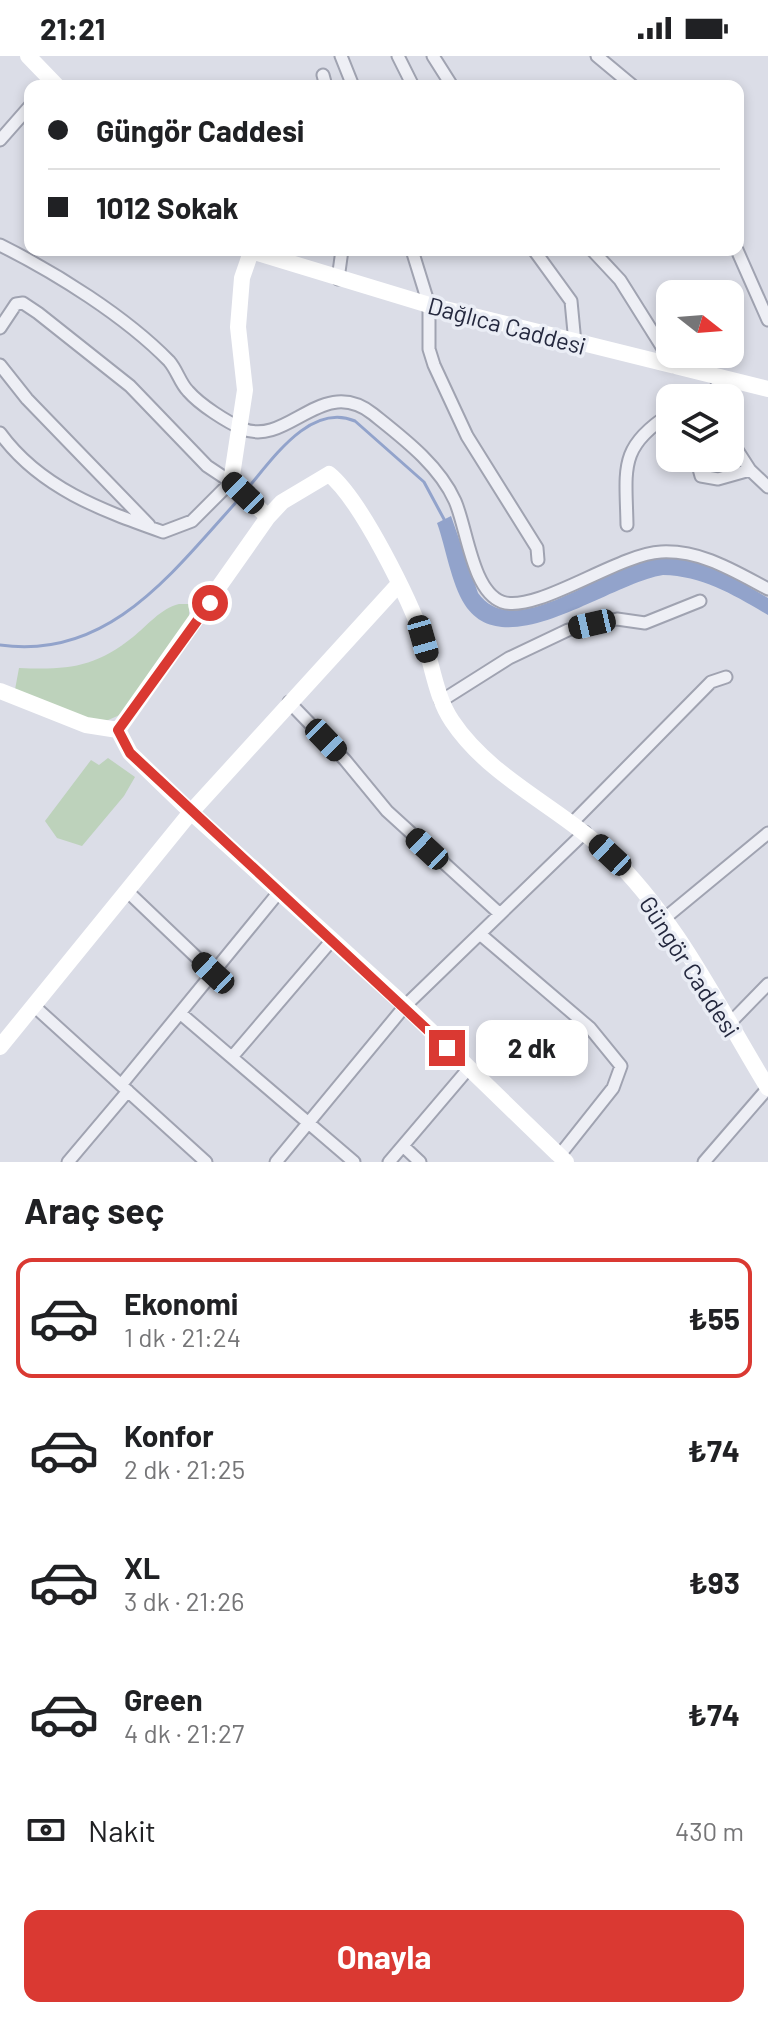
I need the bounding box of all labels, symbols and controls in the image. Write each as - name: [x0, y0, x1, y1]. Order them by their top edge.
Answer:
- text: 21:21: [40, 10, 105, 46]
- text: Güngör Caddesi: [96, 112, 304, 148]
- text: 1012 Sokak: [96, 189, 239, 225]
- north arrow: [656, 280, 744, 368]
- map controls: [656, 280, 744, 472]
- street label: Dağlıca Caddesi: [425, 290, 589, 360]
- button: layers: [656, 384, 744, 472]
- car: [217, 468, 269, 518]
- route start: [192, 585, 228, 621]
- car: [566, 607, 618, 641]
- car: [405, 613, 441, 665]
- car: [301, 714, 351, 766]
- car: [401, 824, 453, 874]
- car: [584, 830, 636, 880]
- street label: Güngör Caddesi: [634, 890, 746, 1042]
- car: [187, 948, 239, 998]
- callout: 2 dk: [475, 1020, 587, 1076]
- route end: [429, 1030, 465, 1066]
- text: 2 dk: [508, 1032, 556, 1063]
- text: Araç seç: [24, 1188, 164, 1231]
- icon: car: [28, 1282, 100, 1354]
- text: Ekonomi: [124, 1285, 238, 1321]
- text: ₺55: [688, 1300, 740, 1336]
- text: 1 dk · 21:24: [124, 1321, 241, 1352]
- icon: car: [28, 1414, 100, 1486]
- text: Konfor: [124, 1417, 214, 1453]
- text: ₺74: [688, 1432, 740, 1468]
- text: 2 dk · 21:25: [124, 1453, 245, 1484]
- icon: car: [28, 1546, 100, 1618]
- text: XL: [124, 1549, 160, 1585]
- text: ₺93: [688, 1564, 740, 1600]
- text: 3 dk · 21:26: [124, 1585, 244, 1616]
- icon: car: [28, 1678, 100, 1750]
- text: Green: [124, 1681, 203, 1717]
- text: ₺74: [688, 1696, 740, 1732]
- text: 4 dk · 21:27: [124, 1717, 244, 1748]
- icon: cash: [24, 1808, 68, 1852]
- text: Nakit: [88, 1812, 156, 1848]
- text: 430 m: [675, 1815, 744, 1846]
- button: Onayla: [24, 1910, 744, 2002]

